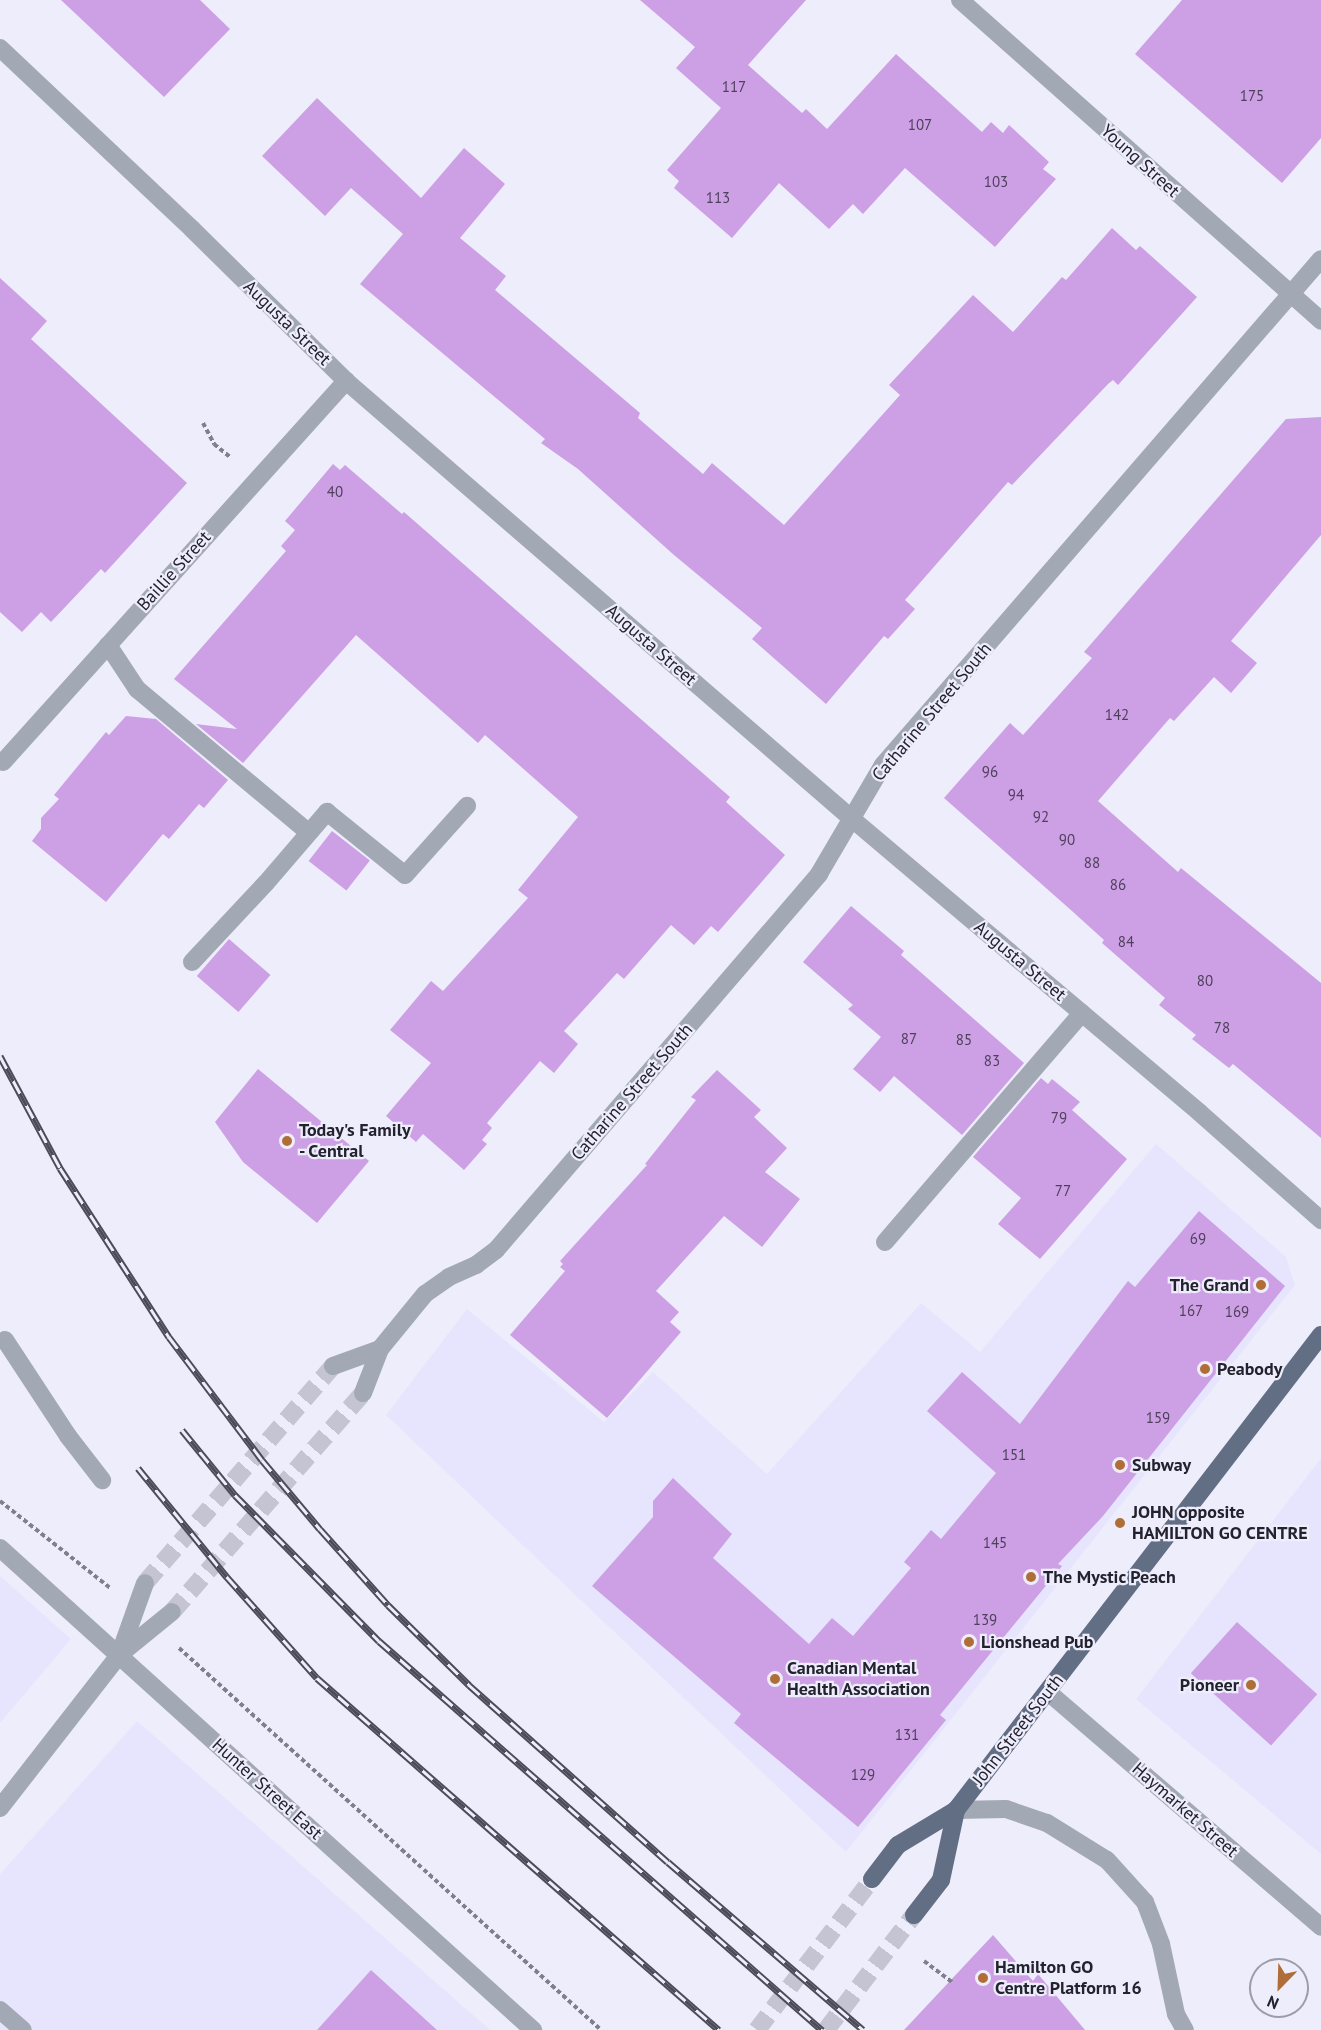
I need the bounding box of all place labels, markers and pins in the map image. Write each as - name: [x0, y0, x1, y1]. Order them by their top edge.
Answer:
- place label: Today's Family - Central: [299, 1120, 411, 1162]
- marker: Today's Family - Central: [280, 1134, 294, 1148]
- place label: The Grand: [1170, 1274, 1249, 1296]
- marker: The Grand: [1254, 1278, 1268, 1292]
- place label: Peabody: [1217, 1358, 1282, 1380]
- marker: Peabody: [1198, 1362, 1212, 1376]
- place label: Subway: [1132, 1454, 1191, 1476]
- marker: Subway: [1113, 1458, 1127, 1472]
- place label: JOHN opposite HAMILTON GO CENTRE: [1132, 1502, 1308, 1544]
- marker: JOHN opposite HAMILTON GO CENTRE: [1113, 1516, 1127, 1530]
- place label: The Mystic Peach: [1043, 1566, 1176, 1588]
- marker: The Mystic Peach: [1024, 1570, 1038, 1584]
- place label: Lionshead Pub: [981, 1631, 1093, 1653]
- marker: Lionshead Pub: [962, 1635, 976, 1649]
- place label: Canadian Mental Health Association: [787, 1658, 931, 1700]
- marker: Canadian Mental Health Association: [768, 1672, 782, 1686]
- place label: Pioneer: [1180, 1674, 1239, 1696]
- marker: Pioneer: [1244, 1678, 1258, 1692]
- place label: Hamilton GO Centre Platform 16: [995, 1957, 1142, 2000]
- marker: Hamilton GO Centre Platform 16: [976, 1971, 990, 1985]

